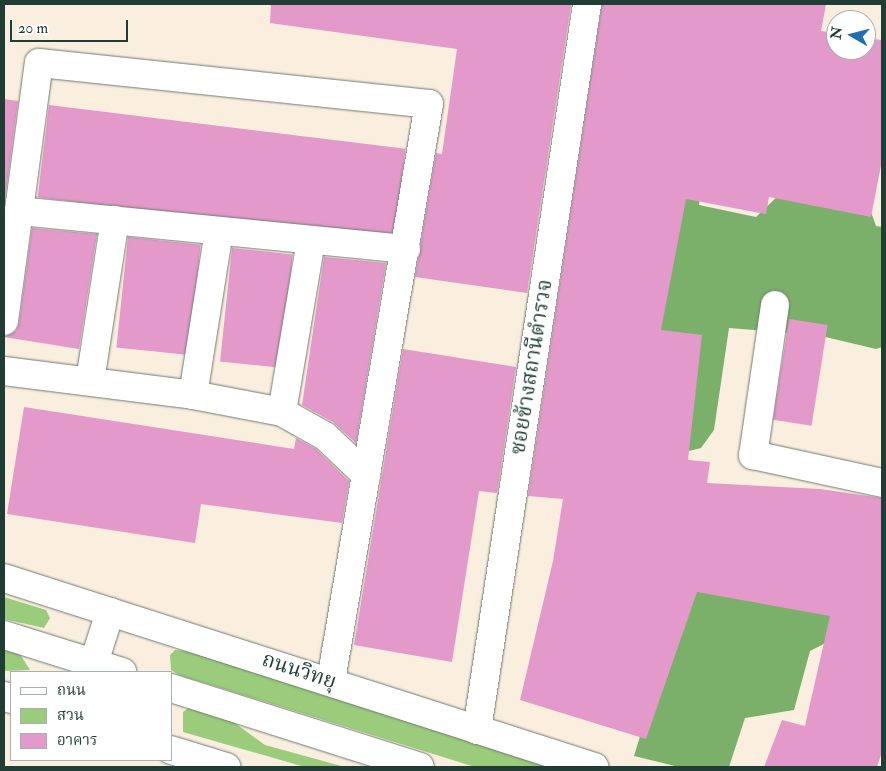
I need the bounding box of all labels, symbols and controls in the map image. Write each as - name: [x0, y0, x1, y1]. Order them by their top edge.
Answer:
- scale bar: [12, 10, 130, 42]
- north arrow: [826, 10, 876, 60]
- text: 20 m: [18, 19, 48, 38]
- text: N: [827, 26, 846, 40]
- street label: ซอยข้างสถานีตำรวจ: [506, 278, 558, 456]
- street label: ถนนวิทยุ: [259, 647, 339, 695]
- legend: [10, 671, 172, 761]
- text: ถนน: [57, 681, 86, 700]
- text: สวน: [57, 706, 84, 725]
- text: อาคาร: [57, 731, 97, 750]

